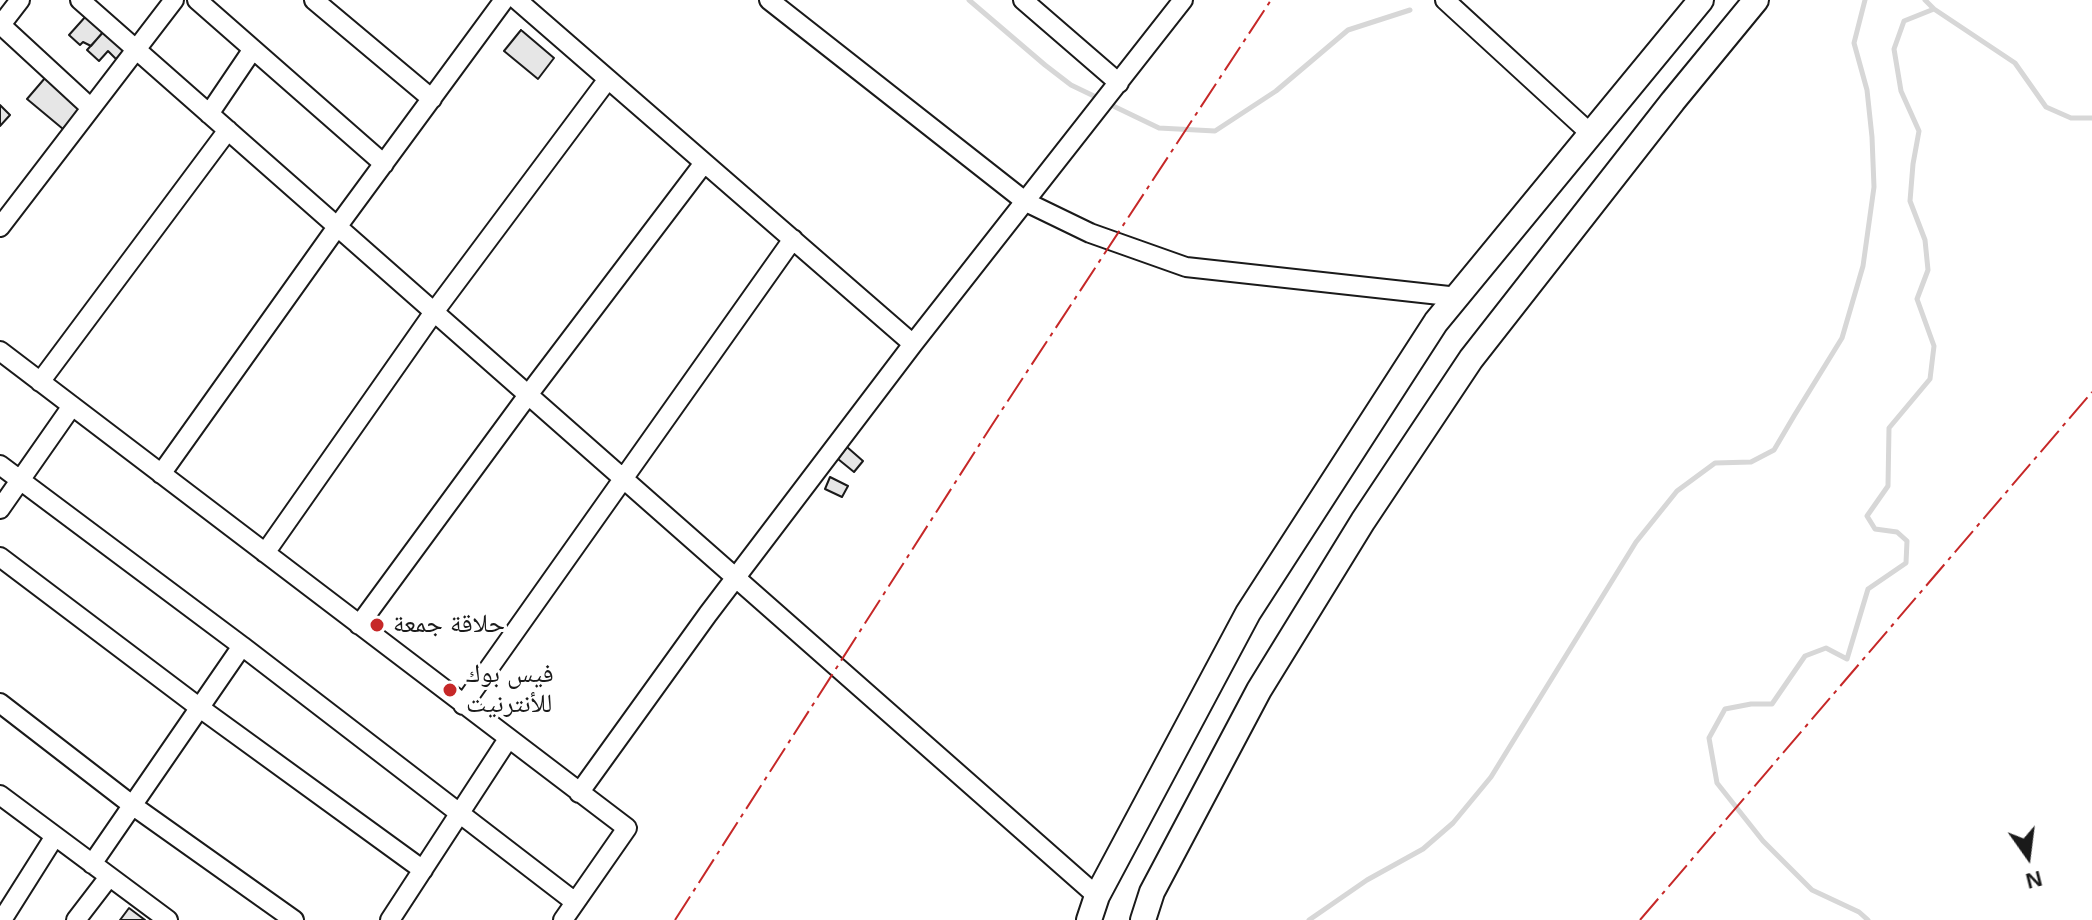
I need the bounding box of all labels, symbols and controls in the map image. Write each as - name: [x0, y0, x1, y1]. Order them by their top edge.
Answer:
- place label: حلاقة جمعة: [393, 609, 505, 641]
- marker: حلاقة جمعة: [368, 616, 386, 634]
- place label: فيس بوك للأنترنيت: [466, 659, 554, 720]
- marker: فيس بوك للأنترنيت: [441, 681, 459, 699]
- north arrow: [1988, 816, 2068, 896]
- text: N: [2023, 866, 2045, 894]

